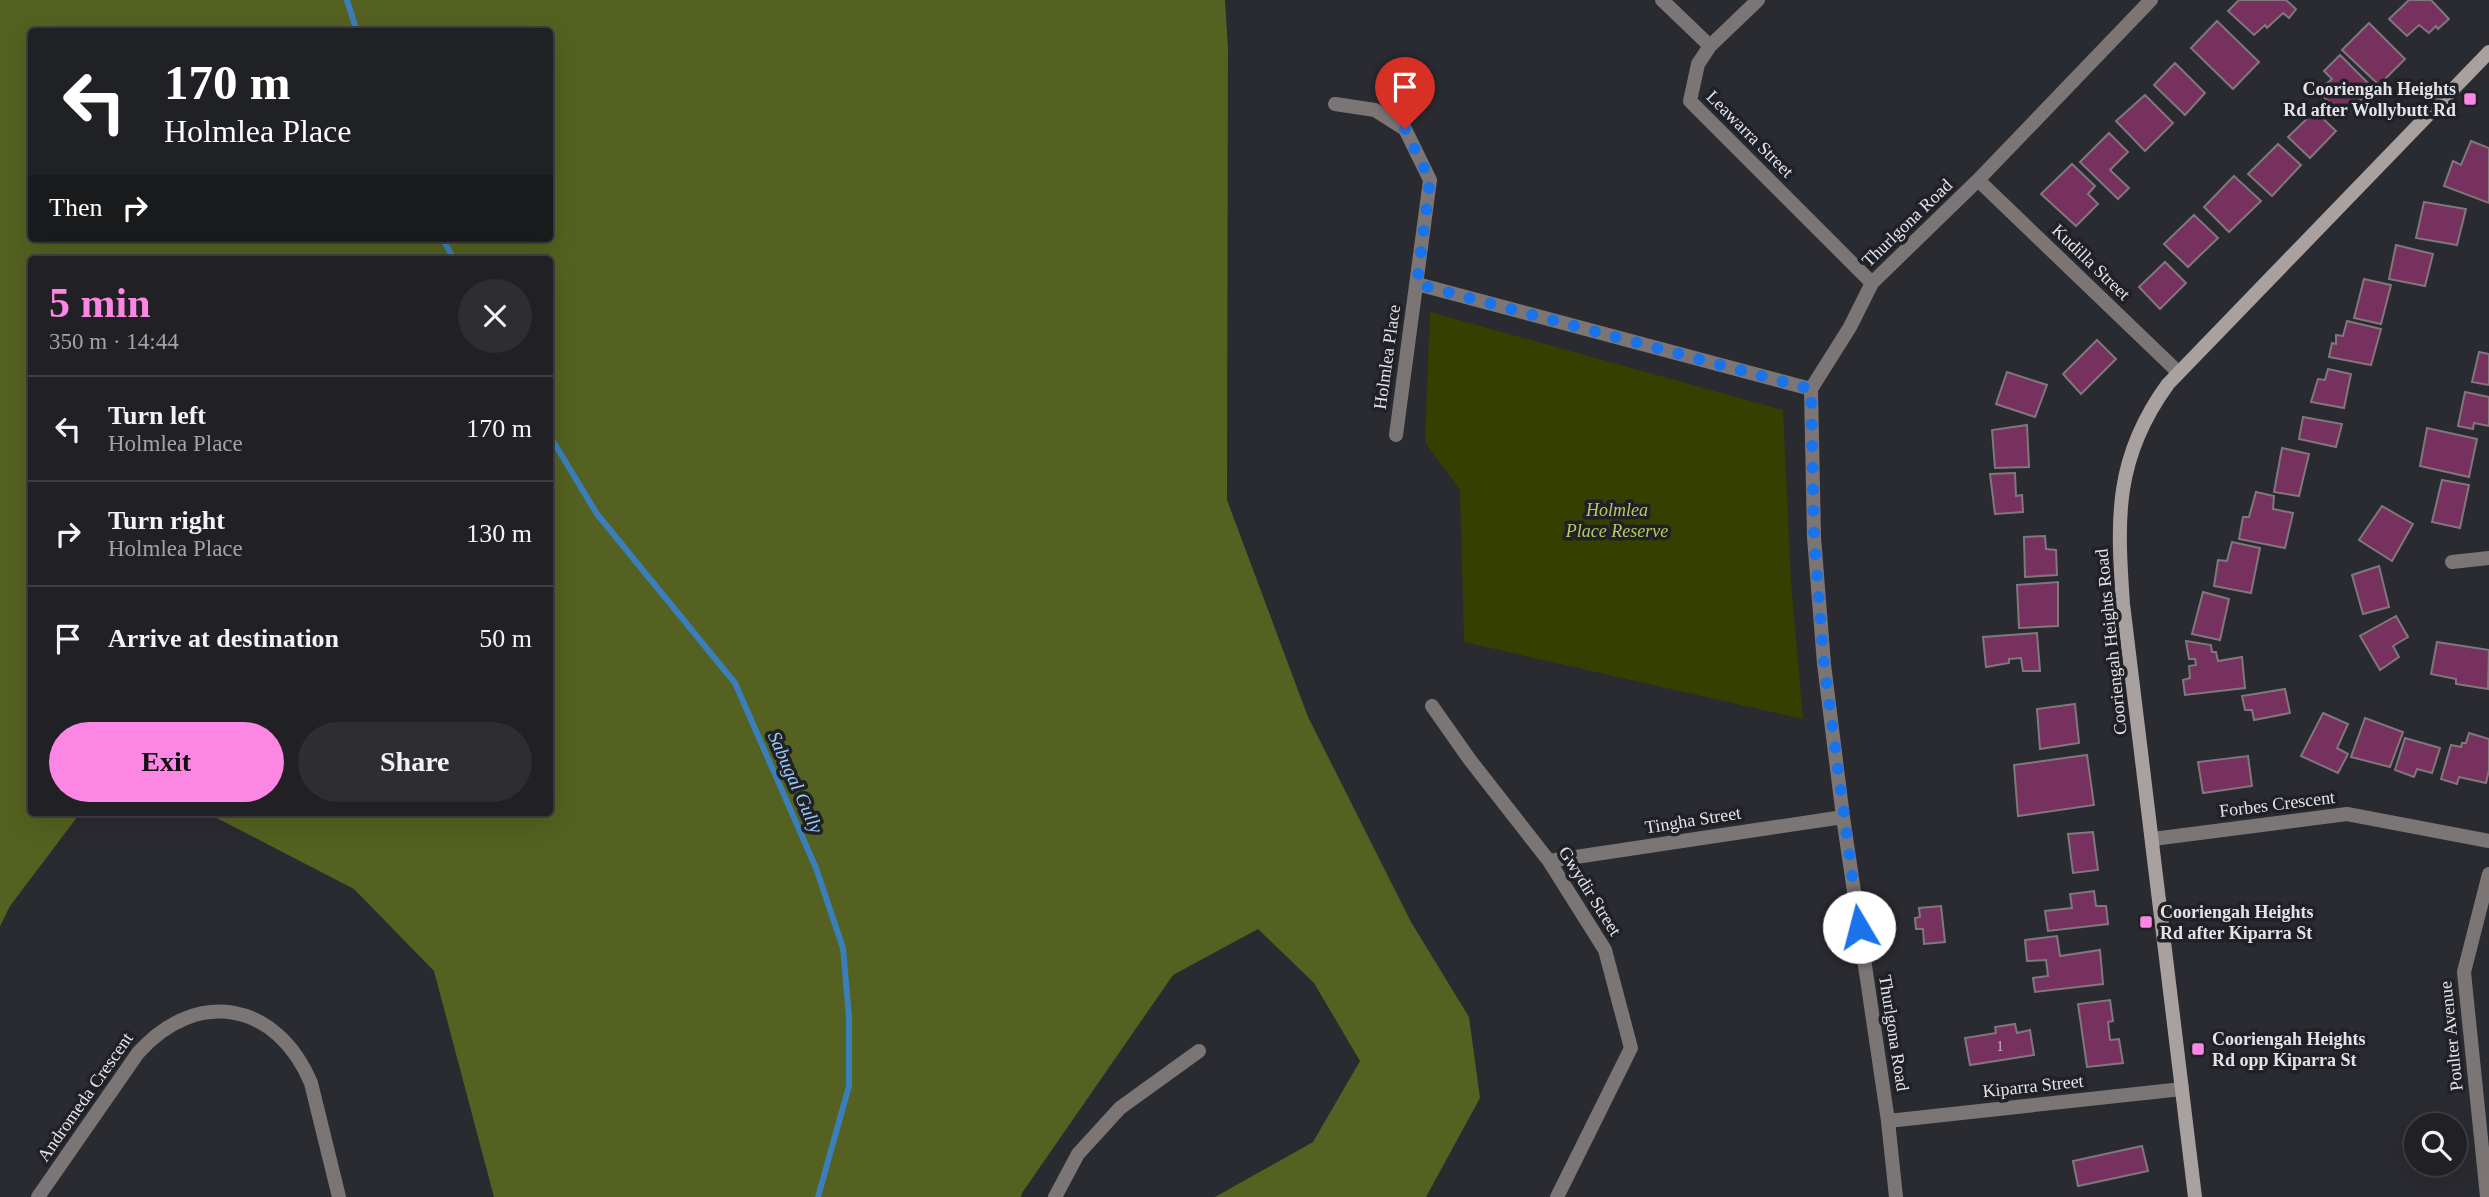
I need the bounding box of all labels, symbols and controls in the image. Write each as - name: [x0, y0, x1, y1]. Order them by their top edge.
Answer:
- text: 170 m: [164, 55, 291, 110]
- icon: left: [49, 56, 140, 147]
- pin: [1375, 57, 1435, 129]
- icon: arrive: [1386, 68, 1424, 106]
- place label: Cooriengah Heights Rd after Wollybutt Rd: [2283, 79, 2456, 120]
- street label: Leawarra Street: [1702, 86, 1798, 182]
- marker: Cooriengah Heights Rd after Wollybutt Rd: [2462, 91, 2478, 107]
- text: Holmlea Place: [164, 113, 351, 149]
- street label: Thurlgona Road: [1858, 175, 1956, 271]
- icon: right: [116, 189, 154, 227]
- text: Then: [49, 193, 102, 222]
- street label: Kudilla Street: [2048, 220, 2134, 304]
- button: close: [458, 279, 532, 353]
- text: 5 min: [49, 280, 151, 326]
- street label: Holmlea Place: [1370, 303, 1404, 411]
- text: 350 m · 14:44: [49, 329, 179, 354]
- text: Turn left: [108, 401, 206, 430]
- icon: left: [49, 410, 87, 448]
- text: 170 m: [466, 414, 532, 443]
- text: Holmlea Place: [108, 431, 243, 456]
- park label: Holmlea Place Reserve: [1565, 500, 1668, 541]
- text: Turn right: [108, 506, 225, 535]
- icon: right: [49, 515, 87, 553]
- text: 130 m: [466, 519, 532, 548]
- text: Holmlea Place: [108, 536, 243, 561]
- street label: Cooriengah Heights Road: [2091, 548, 2131, 736]
- icon: arrive: [49, 620, 87, 658]
- text: Arrive at destination: [108, 624, 339, 653]
- text: 50 m: [479, 624, 532, 653]
- button: Exit: [49, 722, 284, 802]
- button: Share: [298, 722, 532, 802]
- water label: Sabugal Gully: [764, 728, 828, 837]
- street label: Forbes Crescent: [2218, 787, 2336, 821]
- street label: Tingha Street: [1644, 803, 1742, 837]
- street label: Gwydir Street: [1555, 843, 1625, 939]
- position arrow: [1822, 890, 1896, 964]
- place label: Cooriengah Heights Rd after Kiparra St: [2160, 902, 2314, 943]
- marker: Cooriengah Heights Rd after Kiparra St: [2138, 914, 2154, 930]
- street label: Thurlgona Road: [1875, 973, 1913, 1093]
- street label: Poulter Avenue: [2435, 980, 2467, 1092]
- street label: Andromeda Crescent: [33, 1029, 137, 1165]
- place label: Cooriengah Heights Rd opp Kiparra St: [2212, 1029, 2366, 1070]
- house number: 1: [1997, 1039, 2004, 1054]
- marker: Cooriengah Heights Rd opp Kiparra St: [2190, 1041, 2206, 1057]
- street label: Kiparra Street: [1982, 1071, 2084, 1101]
- map controls: [2404, 1113, 2467, 1176]
- button: search: [2404, 1113, 2467, 1176]

